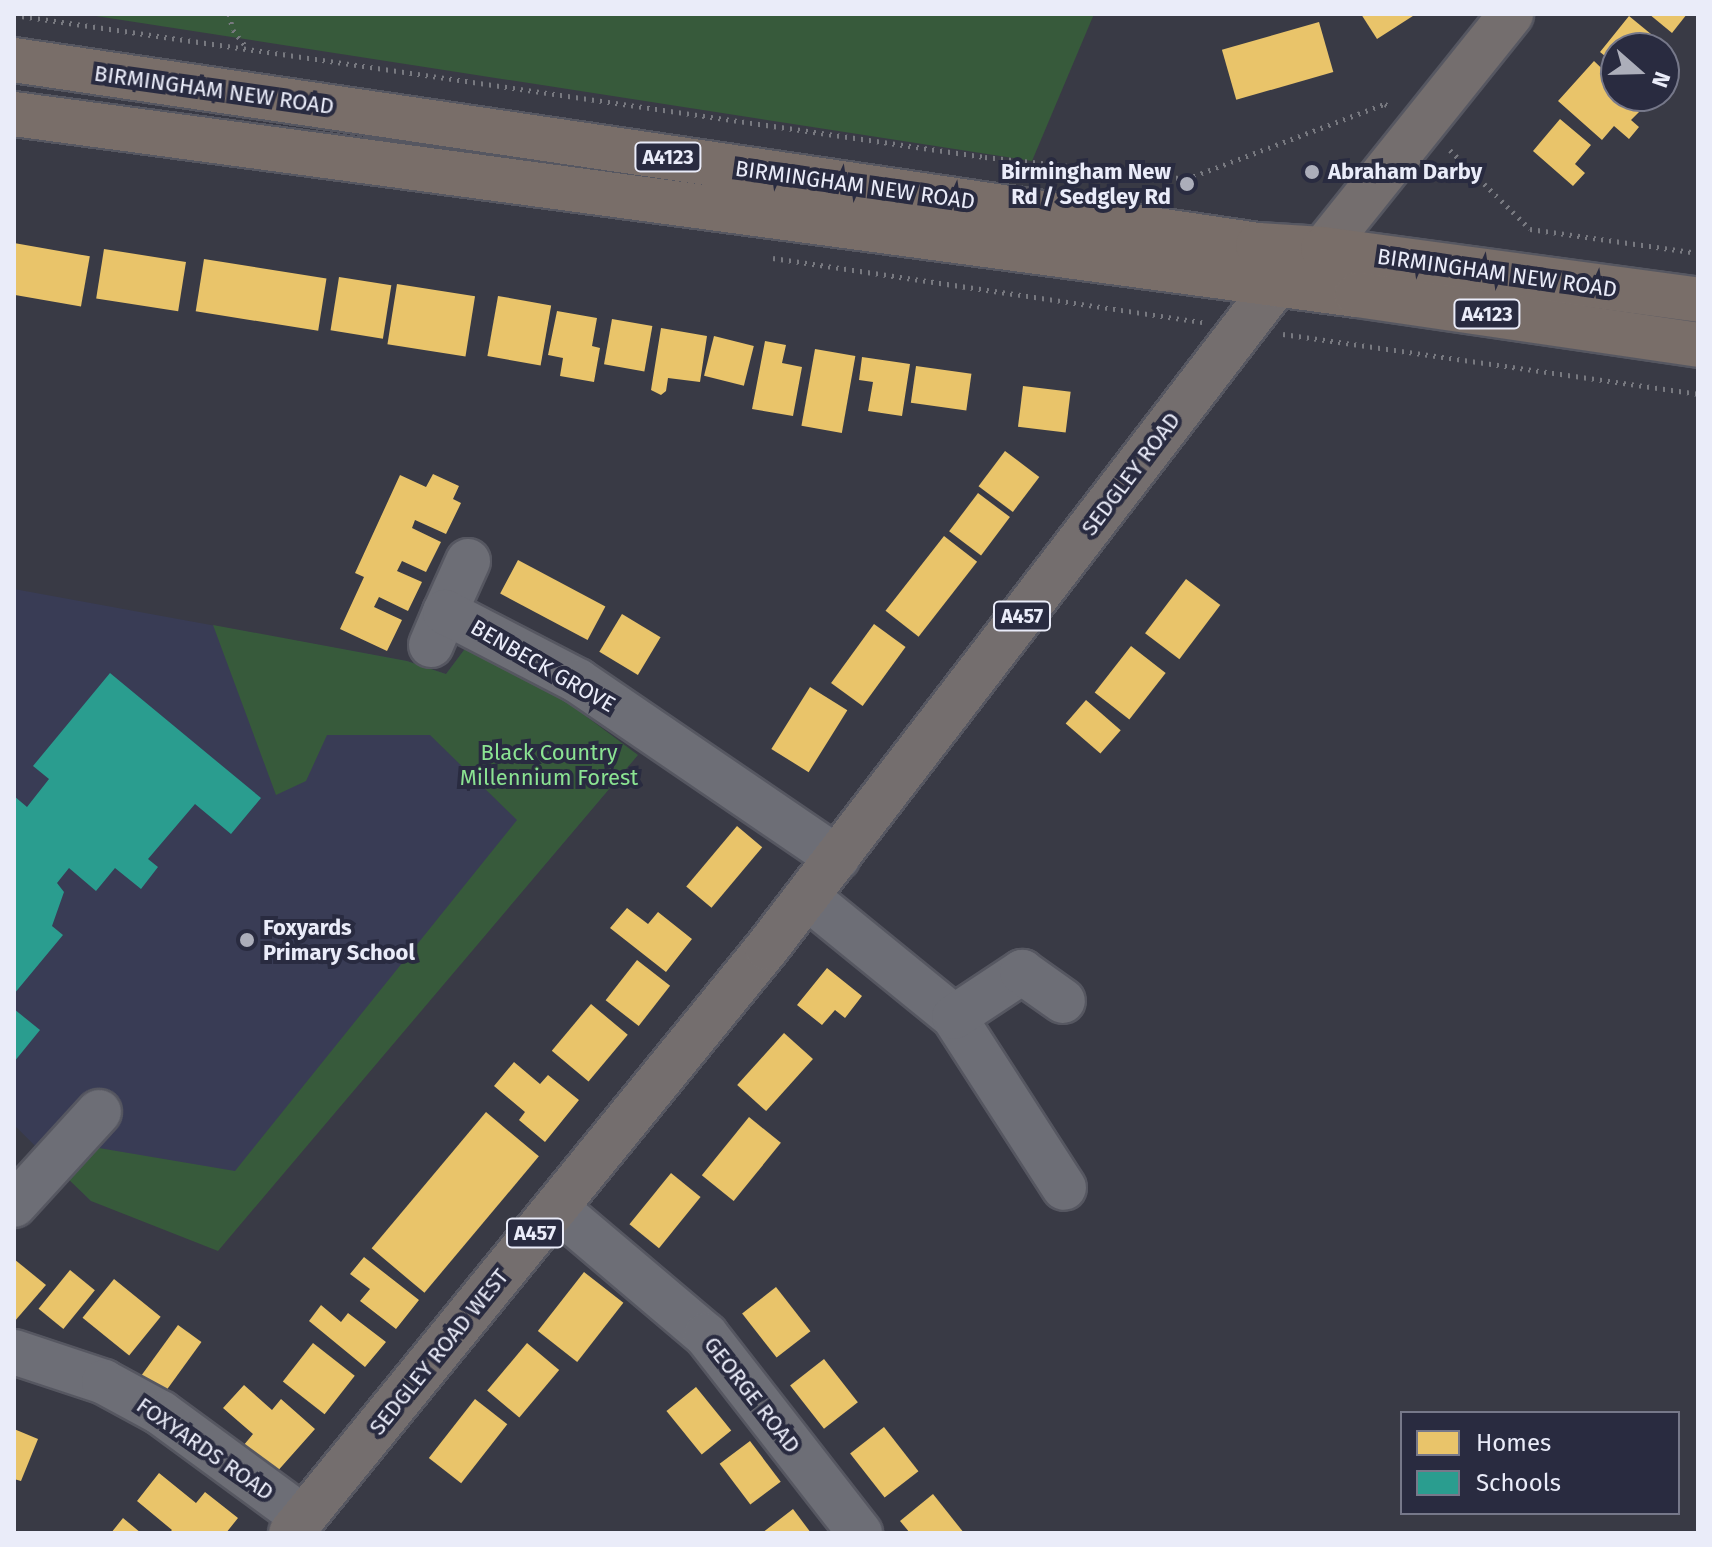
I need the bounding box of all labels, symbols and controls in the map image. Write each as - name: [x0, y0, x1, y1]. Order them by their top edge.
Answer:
- north arrow: [1600, 32, 1680, 112]
- street label: BIRMINGHAM NEW ROAD: [92, 60, 336, 120]
- text: N: [1646, 68, 1676, 91]
- road number: A4123: [634, 141, 702, 173]
- street label: BIRMINGHAM NEW ROAD: [733, 155, 977, 215]
- place label: Birmingham New Rd / Sedgley Rd: [1001, 158, 1171, 210]
- place label: Abraham Darby: [1328, 159, 1482, 185]
- marker: Abraham Darby: [1303, 163, 1321, 181]
- marker: Birmingham New Rd / Sedgley Rd: [1178, 175, 1196, 193]
- street label: BIRMINGHAM NEW ROAD: [1375, 243, 1619, 303]
- road number: A4123: [1453, 298, 1521, 330]
- street label: SEDGLEY ROAD: [1076, 407, 1186, 541]
- road number: A457: [992, 600, 1052, 632]
- street label: BENBECK GROVE: [466, 614, 620, 718]
- park label: Black Country Millennium Forest: [460, 739, 638, 790]
- place label: Foxyards Primary School: [263, 914, 415, 966]
- marker: Foxyards Primary School: [238, 931, 256, 949]
- road number: A457: [505, 1217, 565, 1249]
- street label: SEDGLEY ROAD WEST: [364, 1264, 514, 1440]
- street label: GEORGE ROAD: [698, 1332, 806, 1458]
- street label: FOXYARDS ROAD: [131, 1392, 279, 1506]
- legend: [1400, 1411, 1680, 1515]
- text: Homes: [1476, 1429, 1551, 1457]
- text: Schools: [1476, 1469, 1561, 1497]

